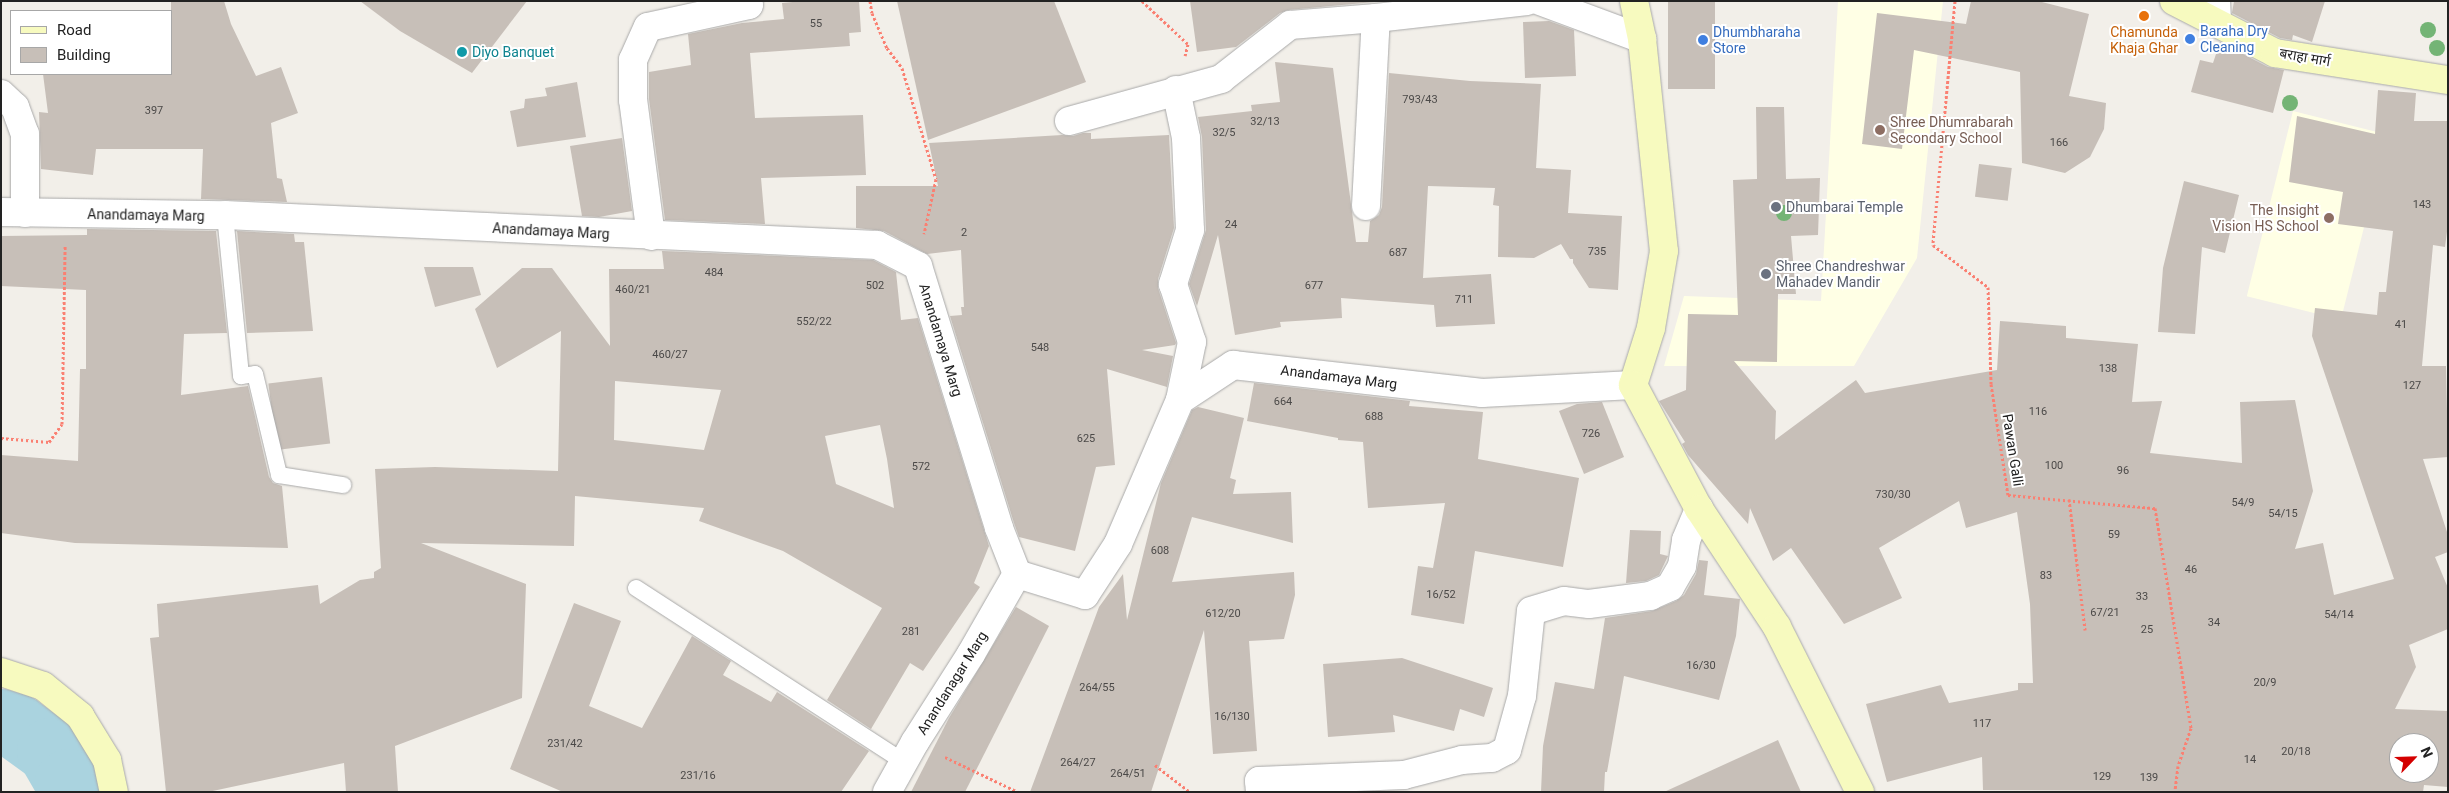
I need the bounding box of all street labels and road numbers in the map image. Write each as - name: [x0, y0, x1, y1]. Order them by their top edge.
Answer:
- street label: बराहा मार्ग: [2278, 44, 2332, 70]
- street label: Anandamaya Marg: [87, 206, 205, 224]
- street label: Anandamaya Marg: [492, 220, 610, 242]
- street label: Anandamaya Marg: [916, 281, 966, 399]
- street label: Anandamaya Marg: [1280, 362, 1398, 392]
- street label: Pawan Galli: [1999, 413, 2027, 487]
- street label: Anandanagar Marg: [913, 628, 991, 738]

